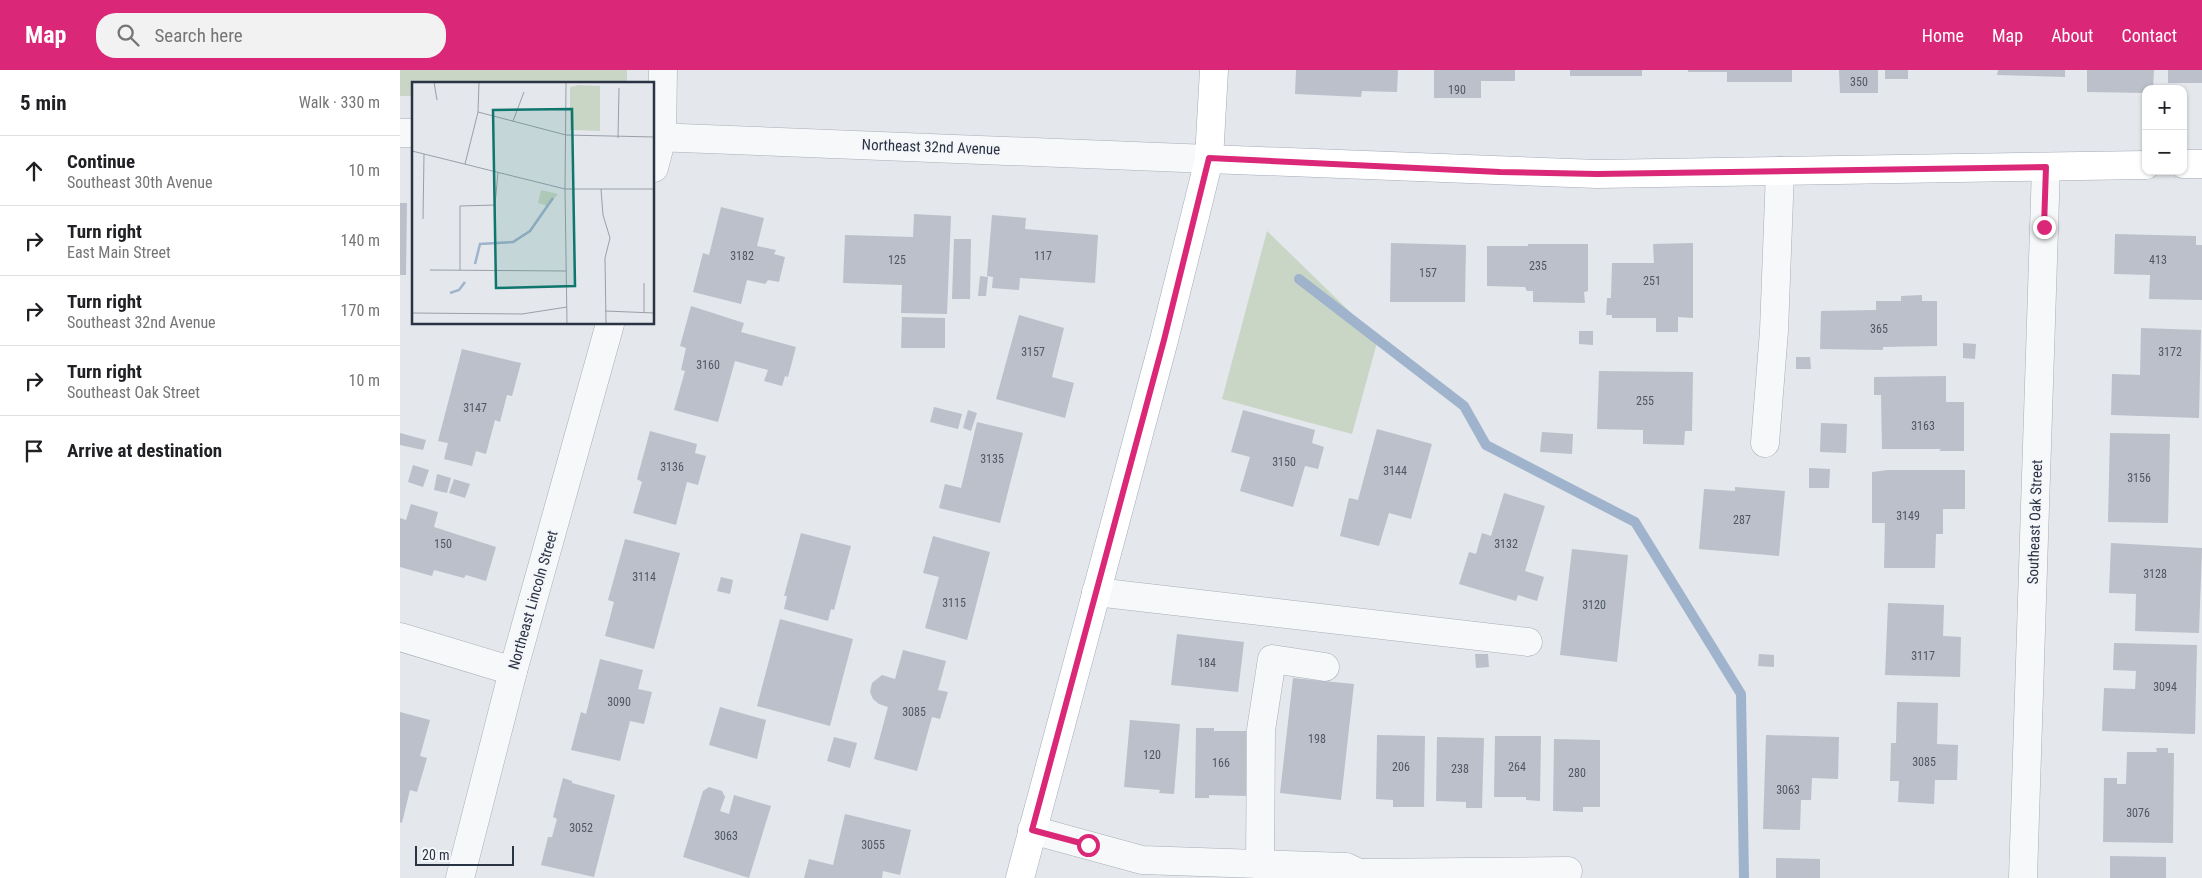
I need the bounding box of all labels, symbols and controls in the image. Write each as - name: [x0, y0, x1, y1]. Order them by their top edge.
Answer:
- search box: [96, 13, 446, 58]
- text: Map: [25, 21, 66, 49]
- icon: search: [114, 21, 142, 49]
- text: Search here: [154, 24, 243, 47]
- text: Home: [1922, 25, 1964, 46]
- text: Map: [1992, 25, 2023, 46]
- text: About: [2051, 25, 2093, 46]
- text: Contact: [2121, 25, 2177, 46]
- house number: 350: [1850, 75, 1868, 89]
- inset map: [412, 82, 655, 325]
- house number: 190: [1448, 83, 1466, 97]
- map controls: [2142, 85, 2187, 175]
- button: +: [2142, 85, 2187, 130]
- text: 5 min: [20, 91, 67, 115]
- text: Walk · 330 m: [299, 93, 380, 112]
- button: −: [2142, 130, 2187, 175]
- street label: Northeast 32nd Avenue: [861, 136, 1001, 158]
- text: Continue: [67, 150, 135, 173]
- icon: ahead: [20, 157, 48, 185]
- text: 10 m: [348, 161, 380, 180]
- text: Southeast 30th Avenue: [67, 173, 212, 192]
- route end: [2033, 216, 2056, 239]
- text: Turn right: [67, 220, 142, 243]
- icon: right: [20, 227, 48, 255]
- text: 140 m: [341, 231, 380, 250]
- text: East Main Street: [67, 243, 171, 262]
- house number: 3182: [730, 249, 754, 263]
- house number: 117: [1034, 249, 1052, 263]
- house number: 125: [888, 253, 906, 267]
- house number: 413: [2149, 253, 2167, 267]
- house number: 235: [1529, 259, 1547, 273]
- house number: 157: [1419, 266, 1437, 280]
- house number: 251: [1643, 274, 1661, 288]
- text: Turn right: [67, 290, 142, 313]
- icon: right: [20, 297, 48, 325]
- text: 170 m: [341, 301, 380, 320]
- text: Southeast 32nd Avenue: [67, 313, 216, 332]
- house number: 365: [1870, 322, 1888, 336]
- house number: 3157: [1021, 345, 1045, 359]
- house number: 3172: [2158, 345, 2182, 359]
- house number: 3160: [696, 358, 720, 372]
- text: Turn right: [67, 360, 142, 383]
- icon: right: [20, 367, 48, 395]
- text: 10 m: [348, 371, 380, 390]
- text: Southeast Oak Street: [67, 383, 200, 402]
- house number: 255: [1636, 394, 1654, 408]
- house number: 3147: [463, 401, 487, 415]
- house number: 3163: [1911, 419, 1935, 433]
- icon: arrive: [20, 437, 48, 465]
- text: Arrive at destination: [67, 439, 222, 462]
- house number: 3135: [980, 452, 1004, 466]
- house number: 3150: [1272, 455, 1296, 469]
- street label: Southeast Oak Street: [2024, 459, 2046, 585]
- house number: 3136: [660, 460, 684, 474]
- house number: 3144: [1383, 464, 1407, 478]
- house number: 3156: [2127, 471, 2151, 485]
- house number: 3149: [1896, 509, 1920, 523]
- house number: 287: [1733, 513, 1751, 527]
- street label: Northeast Lincoln Street: [505, 528, 561, 672]
- house number: 150: [434, 537, 452, 551]
- house number: 3132: [1494, 537, 1518, 551]
- house number: 3128: [2143, 567, 2167, 581]
- house number: 3114: [632, 570, 656, 584]
- house number: 3115: [942, 596, 966, 610]
- house number: 3120: [1582, 598, 1606, 612]
- house number: 3117: [1911, 649, 1935, 663]
- house number: 184: [1198, 656, 1216, 670]
- house number: 3094: [2153, 680, 2177, 694]
- house number: 3090: [607, 695, 631, 709]
- house number: 3085: [902, 705, 926, 719]
- house number: 198: [1308, 732, 1326, 746]
- house number: 120: [1143, 748, 1161, 762]
- house number: 3085: [1912, 755, 1936, 769]
- house number: 166: [1212, 756, 1230, 770]
- house number: 206: [1392, 760, 1410, 774]
- house number: 264: [1508, 760, 1526, 774]
- house number: 238: [1451, 762, 1469, 776]
- house number: 280: [1568, 766, 1586, 780]
- house number: 3063: [1776, 783, 1800, 797]
- house number: 3076: [2126, 806, 2150, 820]
- house number: 3052: [569, 821, 593, 835]
- house number: 3063: [714, 829, 738, 843]
- route start: [1077, 834, 1100, 857]
- house number: 3055: [861, 838, 885, 852]
- scale bar: [415, 843, 514, 866]
- text: 20 m: [422, 847, 450, 863]

